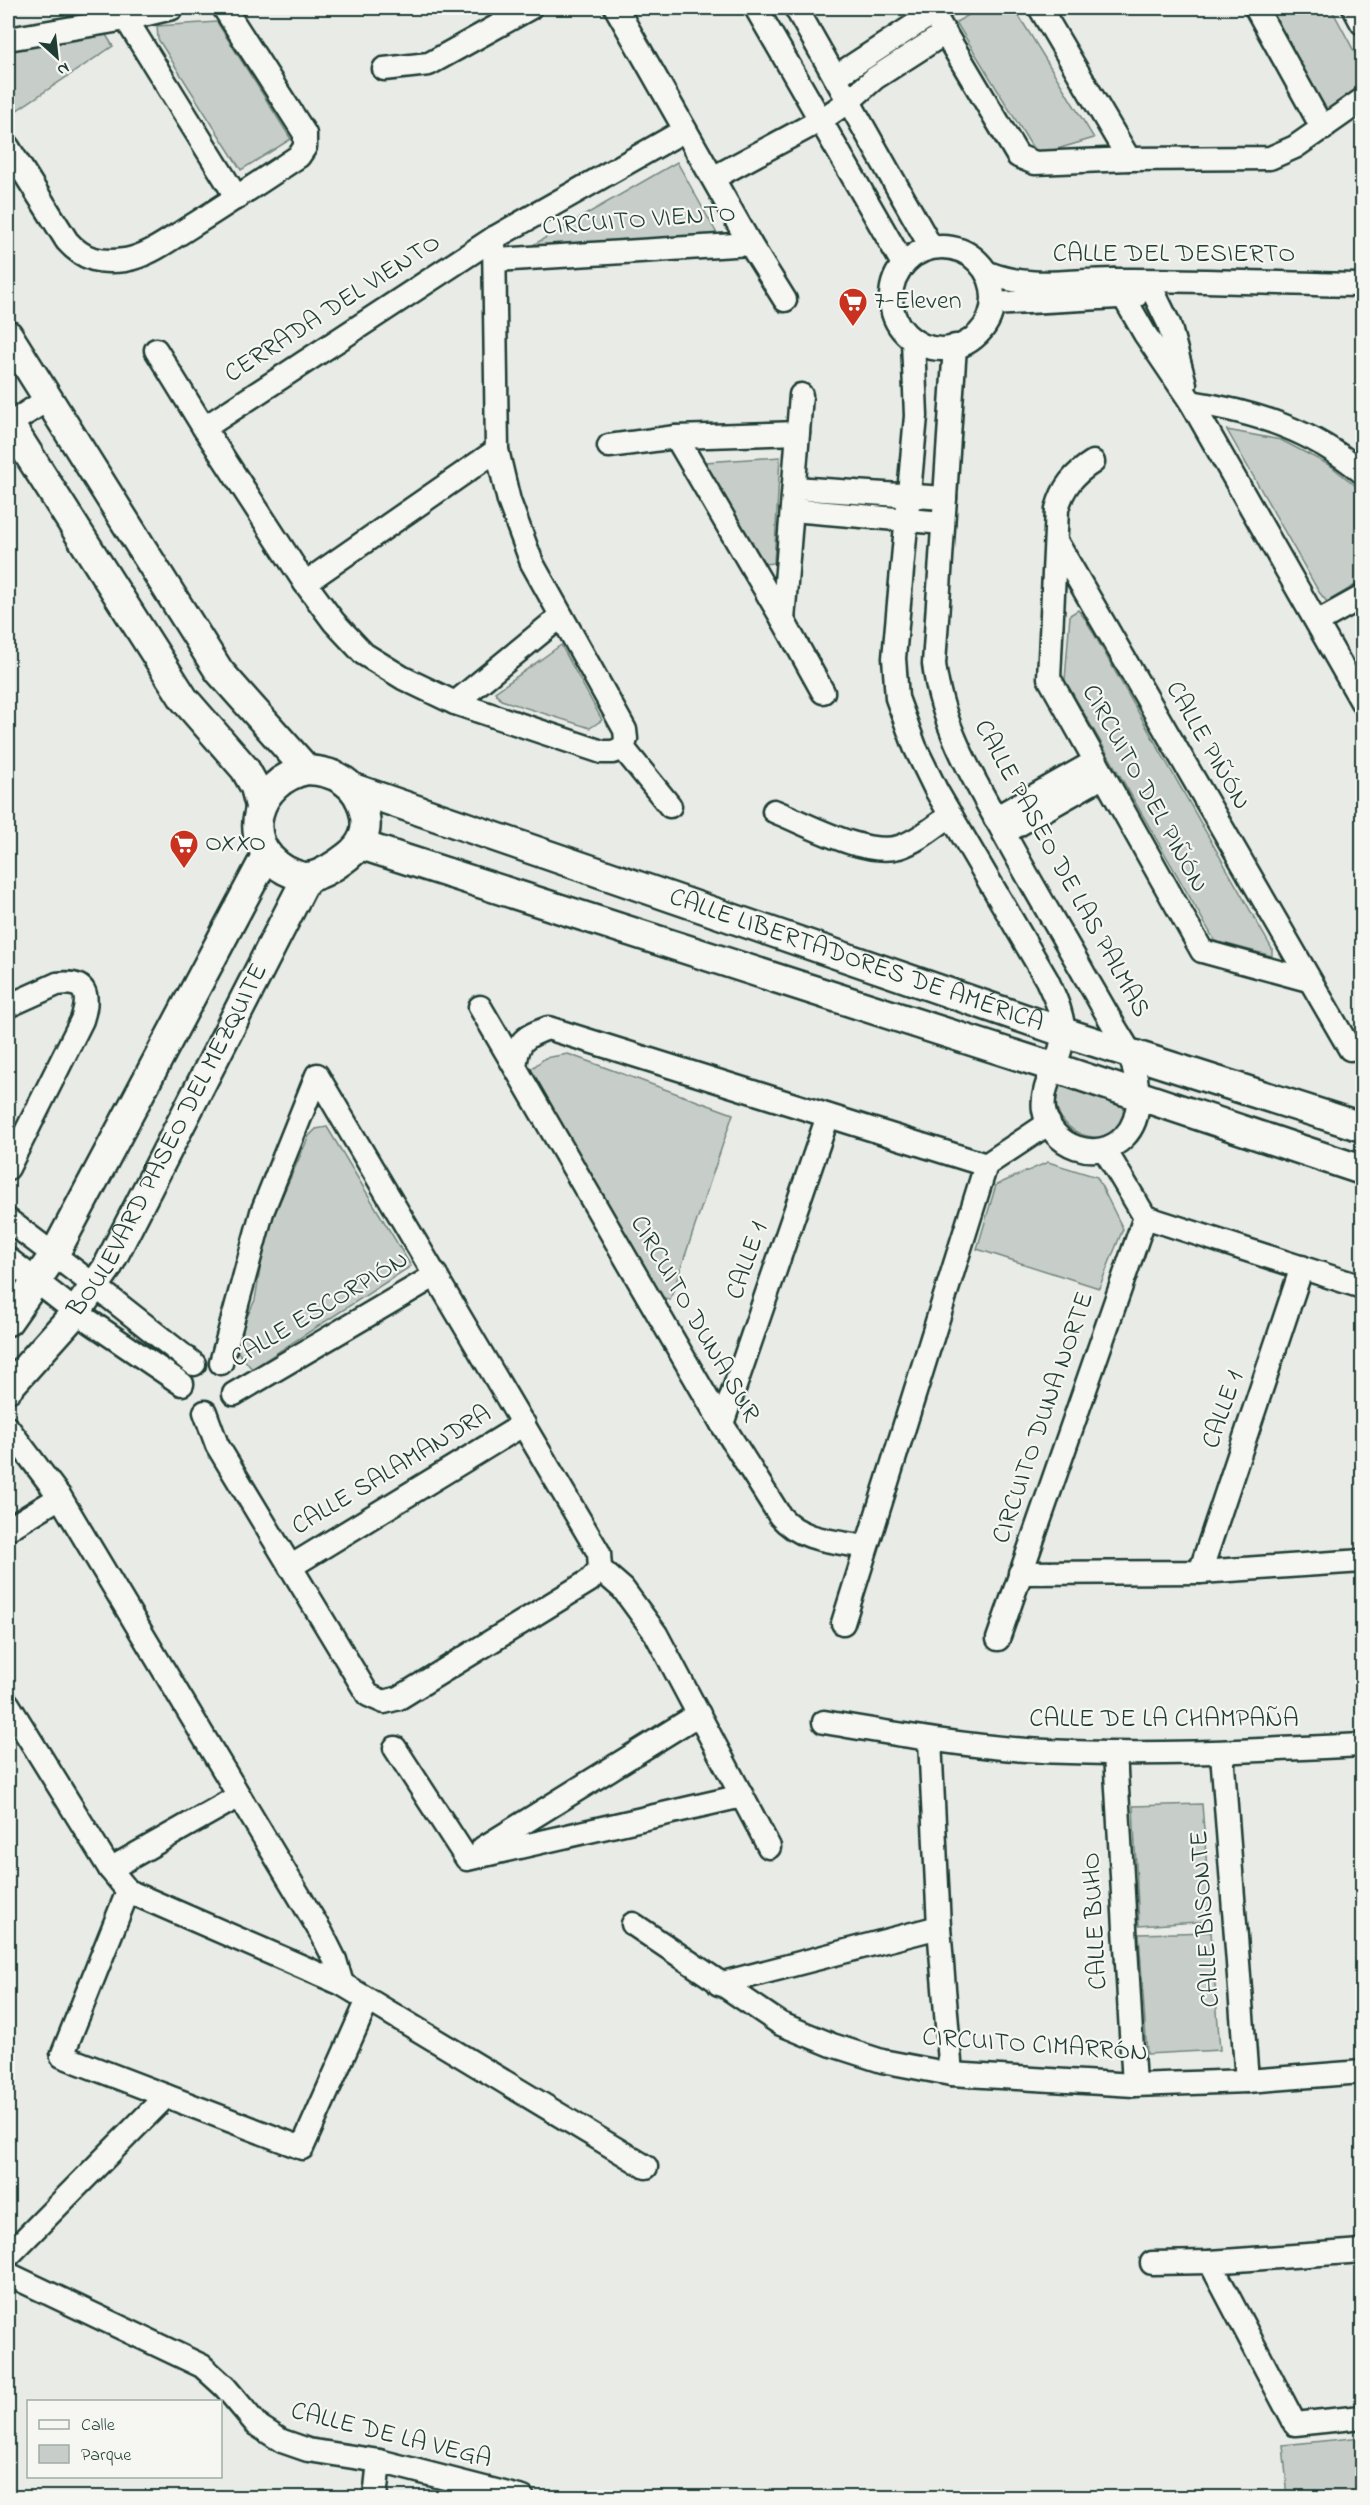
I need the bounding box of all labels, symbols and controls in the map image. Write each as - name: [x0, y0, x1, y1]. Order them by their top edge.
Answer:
- north arrow: [27, 27, 87, 87]
- text: N: [52, 55, 73, 82]
- street label: CIRCUITO VIENTO: [541, 195, 737, 247]
- street label: CERRADA DEL VIENTO: [217, 225, 449, 393]
- street label: CALLE DEL DESIERTO: [1053, 236, 1295, 274]
- place label: 7-Eleven: [874, 283, 962, 321]
- supermarket icon: 7-Eleven: [837, 286, 869, 328]
- street label: CALLE PIÑÓN: [1155, 674, 1259, 818]
- street label: CIRCUITO DEL PIÑÓN: [1071, 678, 1217, 900]
- street label: CALLE PASEO DE LAS PALMAS: [963, 713, 1159, 1025]
- place label: OXXO: [205, 825, 266, 863]
- supermarket icon: OXXO: [168, 828, 200, 870]
- street label: CALLE LIBERTADORES DE AMÉRICA: [664, 879, 1049, 1043]
- street label: BOULEVARD PASEO DEL MEZQUITE: [58, 957, 278, 1326]
- street label: CIRCUITO DUNA SUR: [619, 1208, 769, 1430]
- street label: CALLE 1: [717, 1217, 779, 1305]
- street label: CALLE ESCORPIÓN: [224, 1242, 416, 1378]
- street label: CIRCUITO DUNA NORTE: [983, 1287, 1105, 1549]
- street label: CALLE 1: [1193, 1366, 1255, 1454]
- street label: CALLE SALAMANDRA: [285, 1396, 499, 1546]
- street label: CALLE DE LA CHAMPAÑA: [1029, 1701, 1299, 1739]
- street label: CALLE BISONTE: [1181, 1829, 1231, 2009]
- street label: CALLE BUHO: [1073, 1851, 1119, 1991]
- street label: CIRCUITO CIMARRÓN: [921, 2019, 1149, 2073]
- street label: CALLE DE LA VEGA: [287, 2393, 495, 2479]
- legend: [27, 2400, 222, 2478]
- text: Calle: [81, 2413, 116, 2439]
- text: Parque: [81, 2443, 132, 2469]

